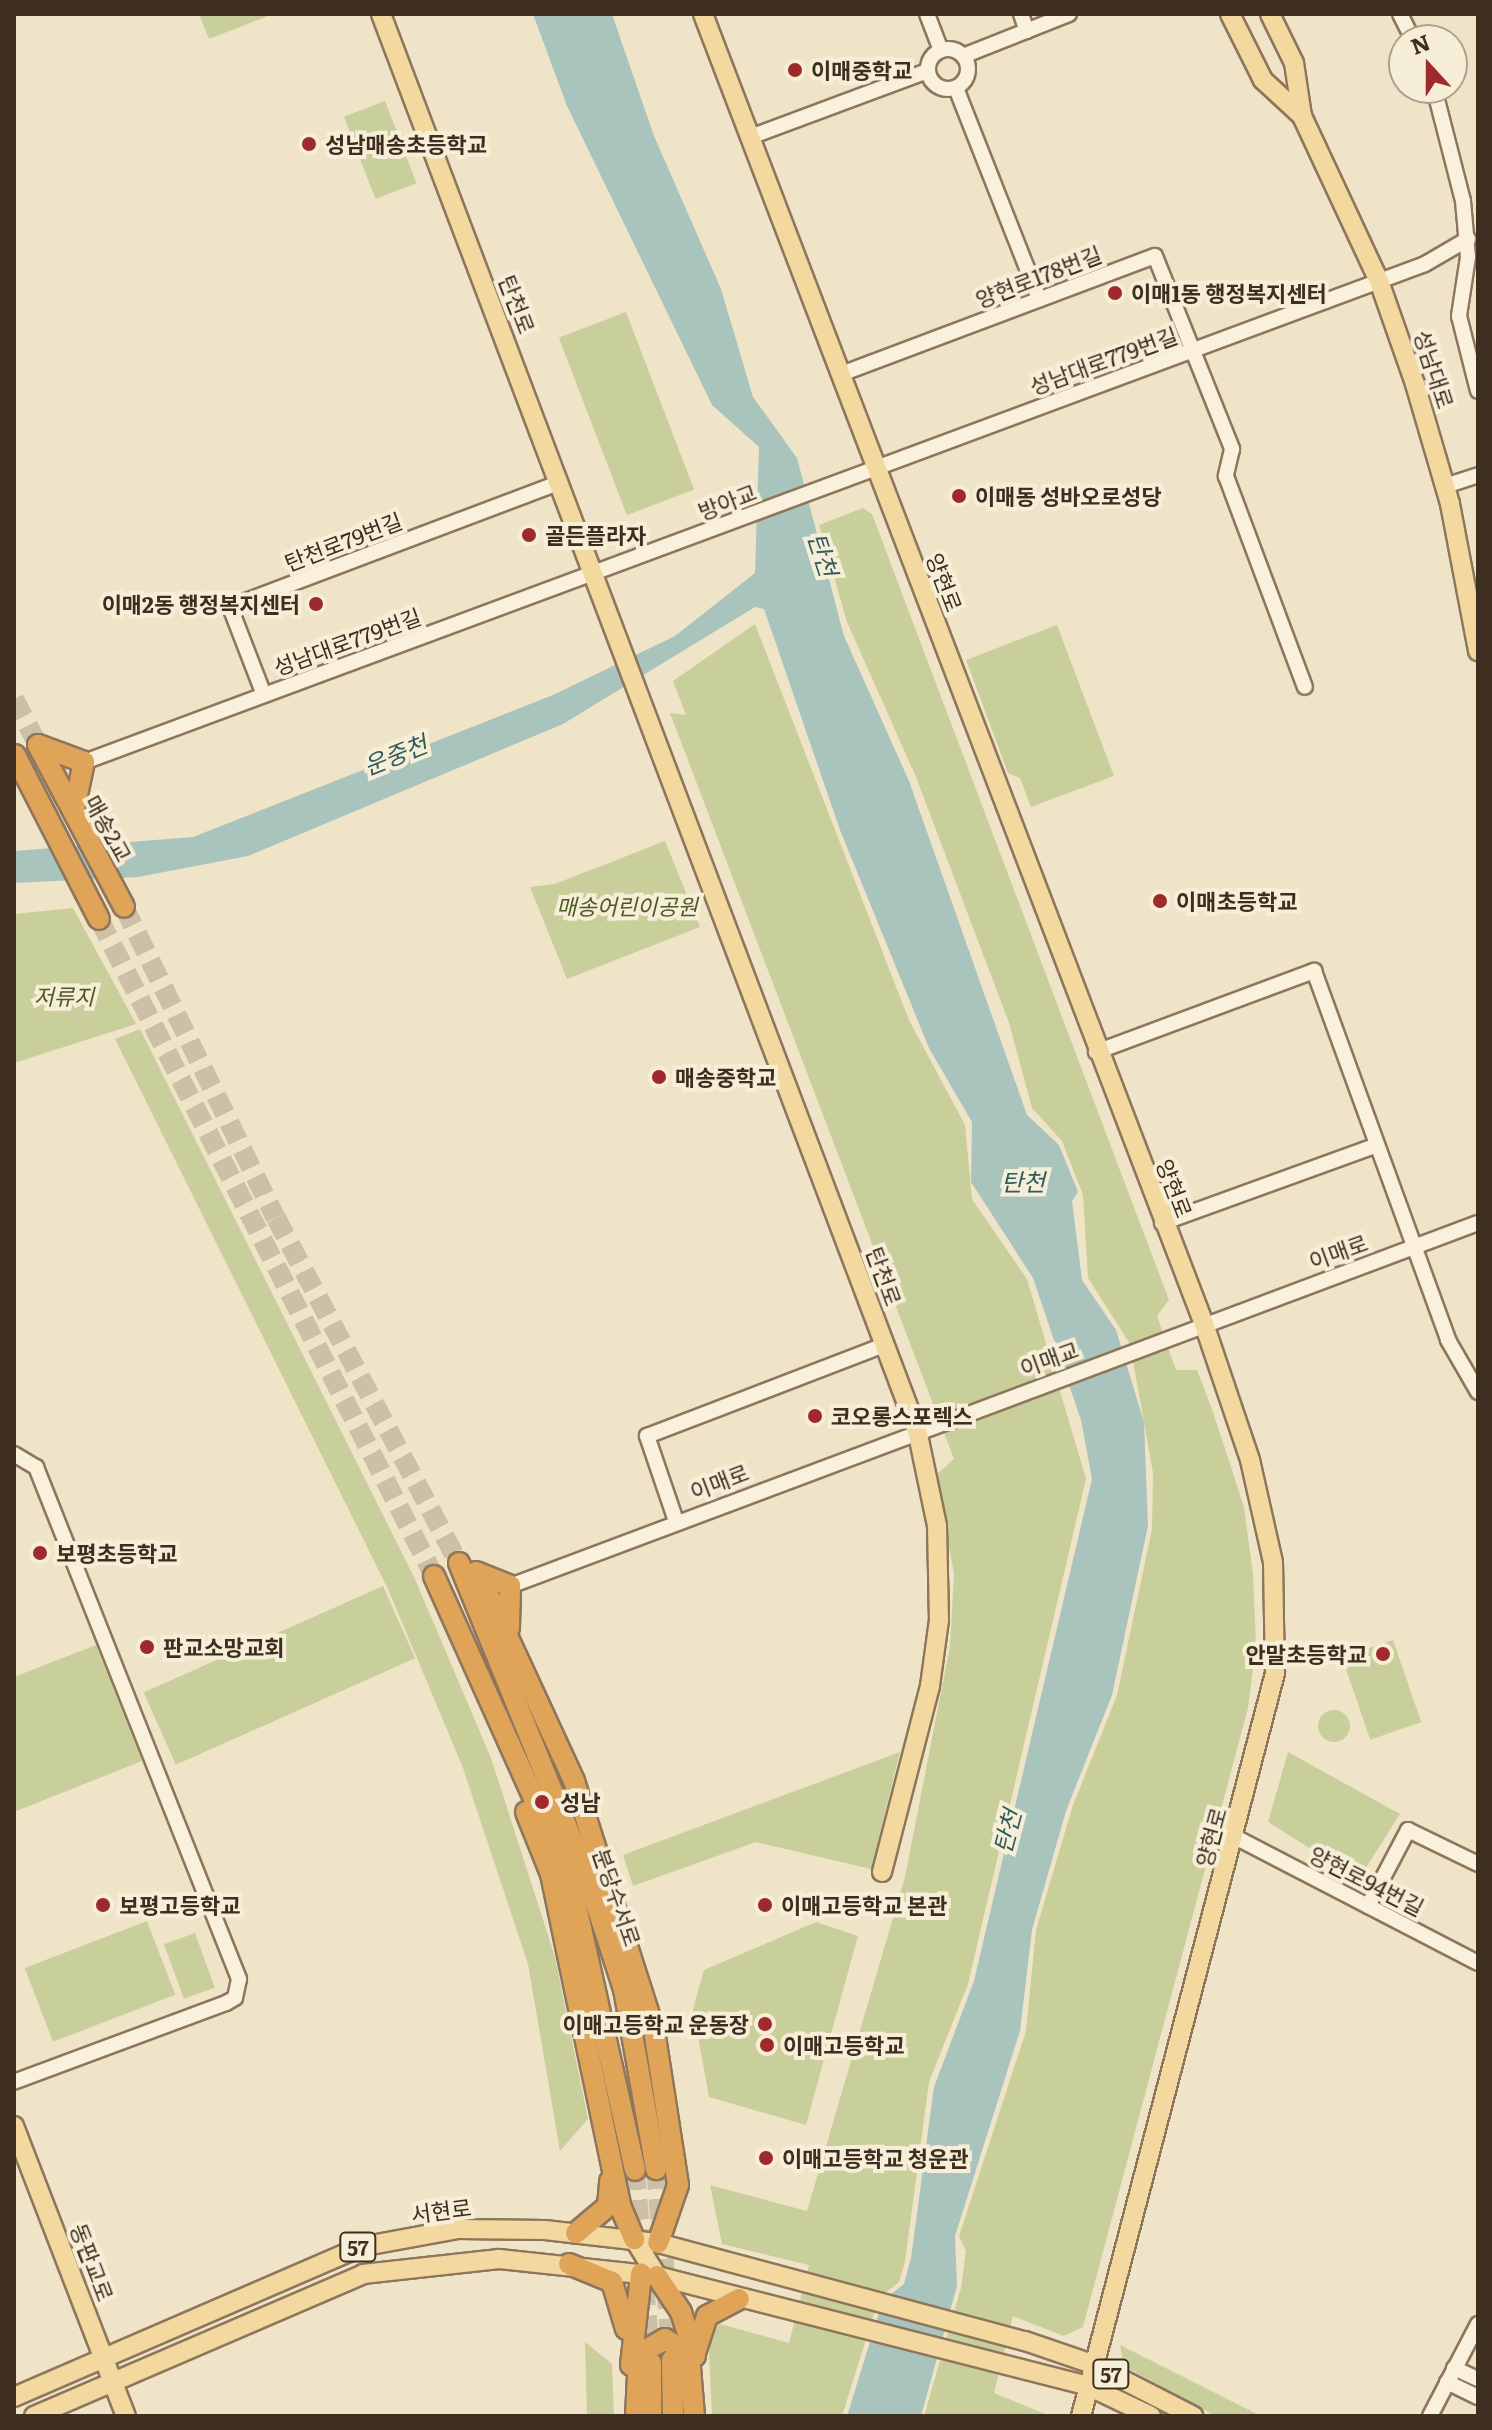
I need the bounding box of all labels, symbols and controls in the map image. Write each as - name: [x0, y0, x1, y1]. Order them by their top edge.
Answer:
- north arrow: [1388, 24, 1468, 104]
- text: N: [1405, 24, 1434, 62]
- place label: 이매중학교: [811, 57, 912, 83]
- marker: 이매중학교: [786, 61, 804, 79]
- place label: 성남매송초등학교: [325, 131, 487, 157]
- marker: 성남매송초등학교: [300, 135, 318, 153]
- street label: 양현로178번길: [971, 240, 1105, 312]
- street label: 탄천로: [495, 271, 541, 337]
- place label: 이매1동 행정복지센터: [1131, 280, 1327, 306]
- marker: 이매1동 행정복지센터: [1106, 284, 1124, 302]
- street label: 성남대로779번길: [1026, 321, 1180, 399]
- street label: 성남대로: [1410, 326, 1460, 412]
- street label: 방아교: [694, 478, 760, 524]
- place label: 이매동 성바오로성당: [975, 483, 1162, 509]
- marker: 이매동 성바오로성당: [950, 487, 968, 505]
- street label: 탄천로79번길: [280, 506, 406, 576]
- place label: 골든플라자: [545, 522, 646, 548]
- marker: 골든플라자: [520, 526, 538, 544]
- water label: 탄천: [803, 529, 845, 579]
- street label: 양현로: [922, 549, 968, 615]
- place label: 이매2동 행정복지센터: [102, 591, 300, 617]
- marker: 이매2동 행정복지센터: [307, 595, 325, 613]
- street label: 성남대로779번길: [270, 602, 424, 680]
- water label: 운중천: [359, 728, 431, 780]
- street label: 매송2교: [80, 790, 138, 866]
- place label: 이매초등학교: [1176, 888, 1297, 914]
- marker: 이매초등학교: [1151, 892, 1169, 910]
- park label: 매송어린이공원: [556, 893, 698, 919]
- park label: 저류지: [34, 983, 94, 1009]
- place label: 매송중학교: [675, 1064, 776, 1090]
- marker: 매송중학교: [650, 1068, 668, 1086]
- street label: 양현로: [1152, 1155, 1198, 1221]
- water label: 탄천: [1001, 1167, 1045, 1195]
- street label: 이매로: [1305, 1228, 1371, 1274]
- street label: 탄천로: [862, 1243, 908, 1309]
- street label: 이매교: [1016, 1335, 1082, 1381]
- place label: 코오롱스포렉스: [831, 1403, 973, 1429]
- marker: 코오롱스포렉스: [806, 1407, 824, 1425]
- street label: 이매로: [686, 1458, 752, 1504]
- place label: 보평초등학교: [56, 1540, 177, 1566]
- marker: 보평초등학교: [31, 1544, 49, 1562]
- place label: 판교소망교회: [163, 1634, 284, 1660]
- marker: 판교소망교회: [138, 1638, 156, 1656]
- place label: 안말초등학교: [1246, 1641, 1367, 1667]
- marker: 안말초등학교: [1374, 1645, 1392, 1663]
- place label: 성남: [560, 1789, 600, 1815]
- marker: 성남: [531, 1791, 553, 1813]
- street label: 양현로: [1189, 1804, 1231, 1870]
- water label: 탄천: [986, 1806, 1026, 1856]
- street label: 양현로94번길: [1305, 1840, 1429, 1920]
- street label: 분당수서로: [589, 1845, 647, 1949]
- place label: 보평고등학교: [119, 1892, 240, 1918]
- place label: 이매고등학교 본관: [781, 1892, 947, 1918]
- marker: 보평고등학교: [94, 1896, 112, 1914]
- marker: 이매고등학교 본관: [756, 1896, 774, 1914]
- place label: 이매고등학교 운동장: [562, 2011, 749, 2037]
- marker: 이매고등학교 운동장: [756, 2015, 774, 2033]
- place label: 이매고등학교: [783, 2032, 904, 2058]
- marker: 이매고등학교: [758, 2036, 776, 2054]
- place label: 이매고등학교 청운관: [782, 2145, 969, 2171]
- marker: 이매고등학교 청운관: [757, 2149, 775, 2167]
- street label: 서현로: [409, 2193, 473, 2227]
- street label: 동판교로: [66, 2219, 120, 2305]
- road number: 57: [338, 2231, 378, 2263]
- road number: 57: [1091, 2358, 1131, 2390]

